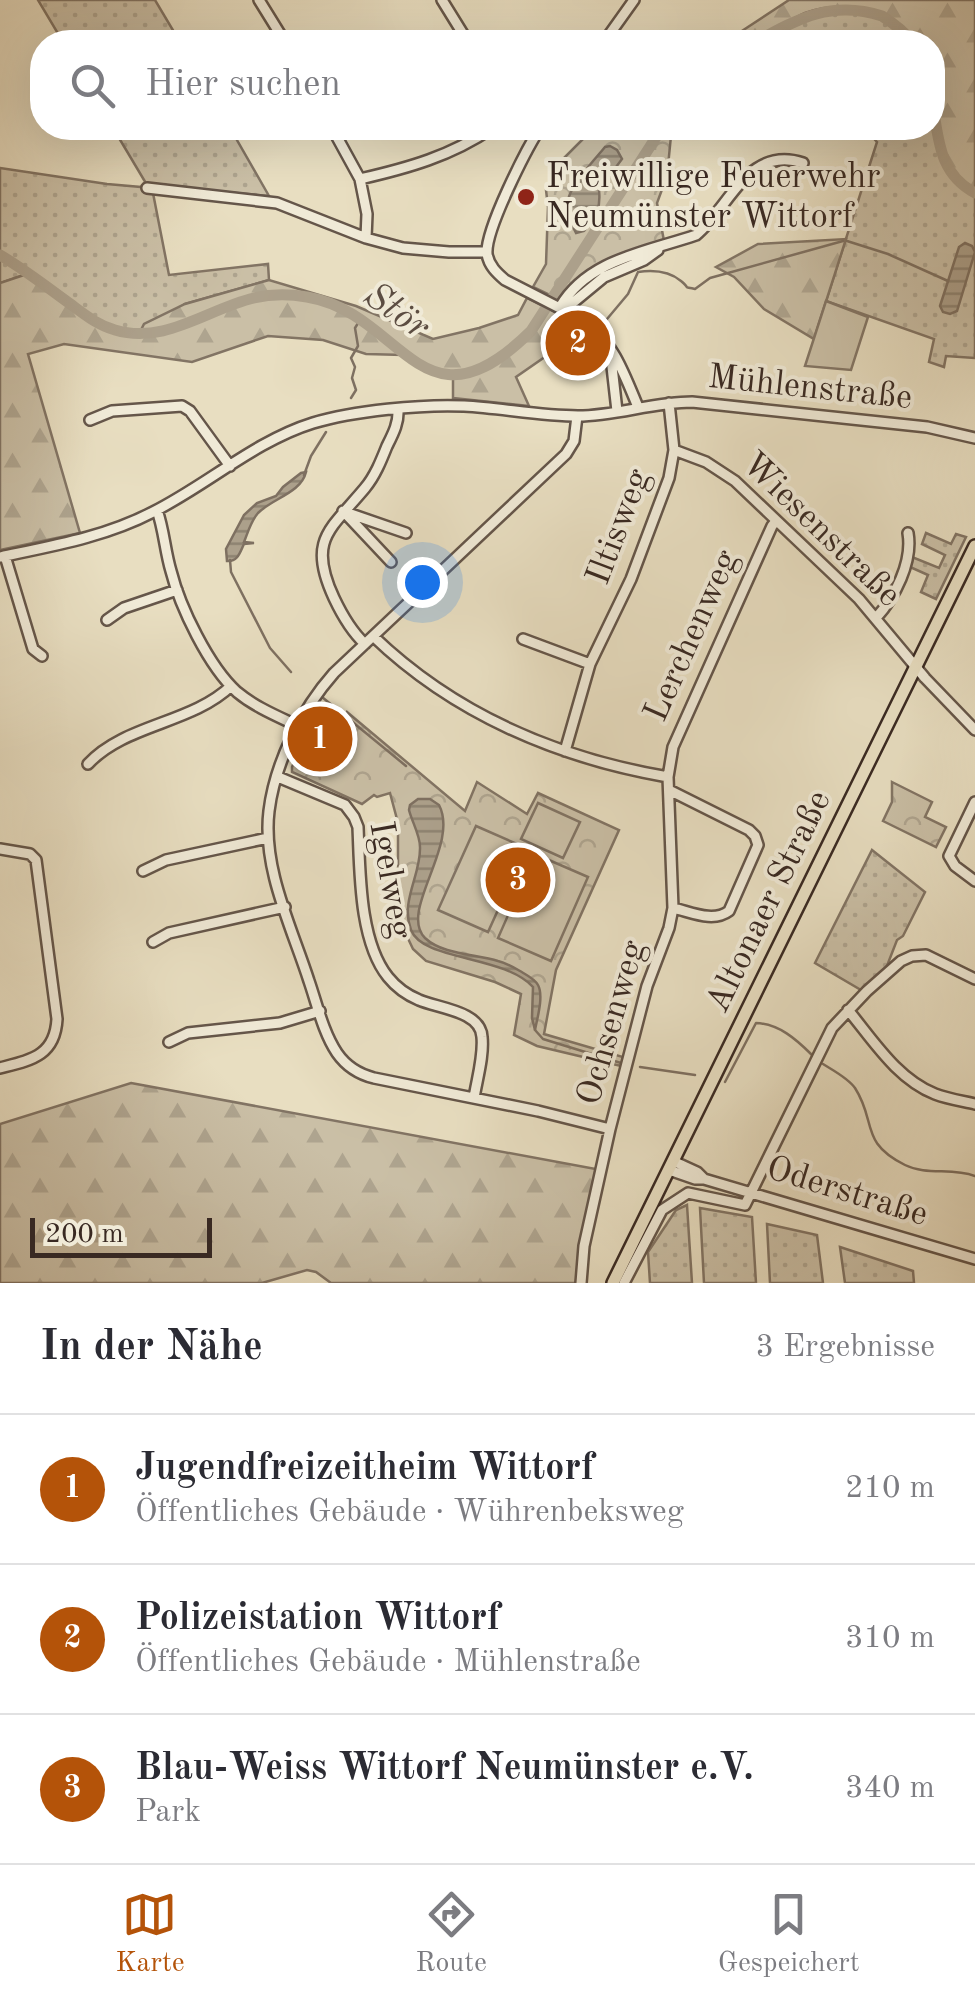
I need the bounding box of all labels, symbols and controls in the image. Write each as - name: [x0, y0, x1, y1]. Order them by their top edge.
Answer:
- search box: [30, 30, 945, 140]
- icon: search: [65, 58, 120, 113]
- text: Hier suchen: [145, 66, 341, 104]
- place label: Freiwillige Feuerwehr Neumünster Wittorf: [546, 160, 881, 235]
- marker: Freiwillige Feuerwehr Neumünster Wittorf: [515, 186, 537, 208]
- water label: Stör: [357, 276, 436, 348]
- pin: 2: [546, 306, 610, 380]
- street label: Mühlenstraße: [706, 360, 914, 416]
- street label: Wiesenstraße: [735, 446, 907, 614]
- street label: Iltisweg: [581, 464, 657, 590]
- street label: Lerchenweg: [639, 545, 745, 727]
- your location: [397, 557, 448, 608]
- pin: 1: [288, 702, 352, 776]
- street label: Altonaer Straße: [700, 785, 838, 1019]
- street label: Igelweg: [362, 818, 418, 942]
- pin: 3: [486, 842, 550, 918]
- street label: Ochsenweg: [572, 937, 652, 1109]
- street label: Oderstraße: [762, 1151, 932, 1233]
- scale bar: [30, 1213, 212, 1258]
- text: 200 m: [45, 1221, 124, 1249]
- text: In der Nähe: [40, 1327, 263, 1369]
- text: 3 Ergebnisse: [755, 1332, 935, 1364]
- text: Jugendfreizeitheim Wittorf: [135, 1450, 594, 1488]
- text: 1: [63, 1473, 82, 1505]
- text: 210 m: [845, 1473, 935, 1505]
- text: Öffentliches Gebäude · Wührenbeksweg: [135, 1497, 684, 1529]
- text: Polizeistation Wittorf: [135, 1600, 500, 1638]
- text: 2: [63, 1623, 82, 1655]
- text: 310 m: [845, 1623, 935, 1655]
- text: Öffentliches Gebäude · Mühlenstraße: [135, 1647, 641, 1679]
- text: Blau-Weiss Wittorf Neumünster e.V.: [135, 1750, 754, 1788]
- text: 3: [63, 1773, 82, 1805]
- text: 340 m: [845, 1773, 935, 1805]
- text: Park: [135, 1797, 201, 1829]
- tab: Karte: [115, 1887, 185, 1982]
- tab: Route: [415, 1887, 487, 1982]
- tab: Gespeichert: [718, 1887, 860, 1982]

